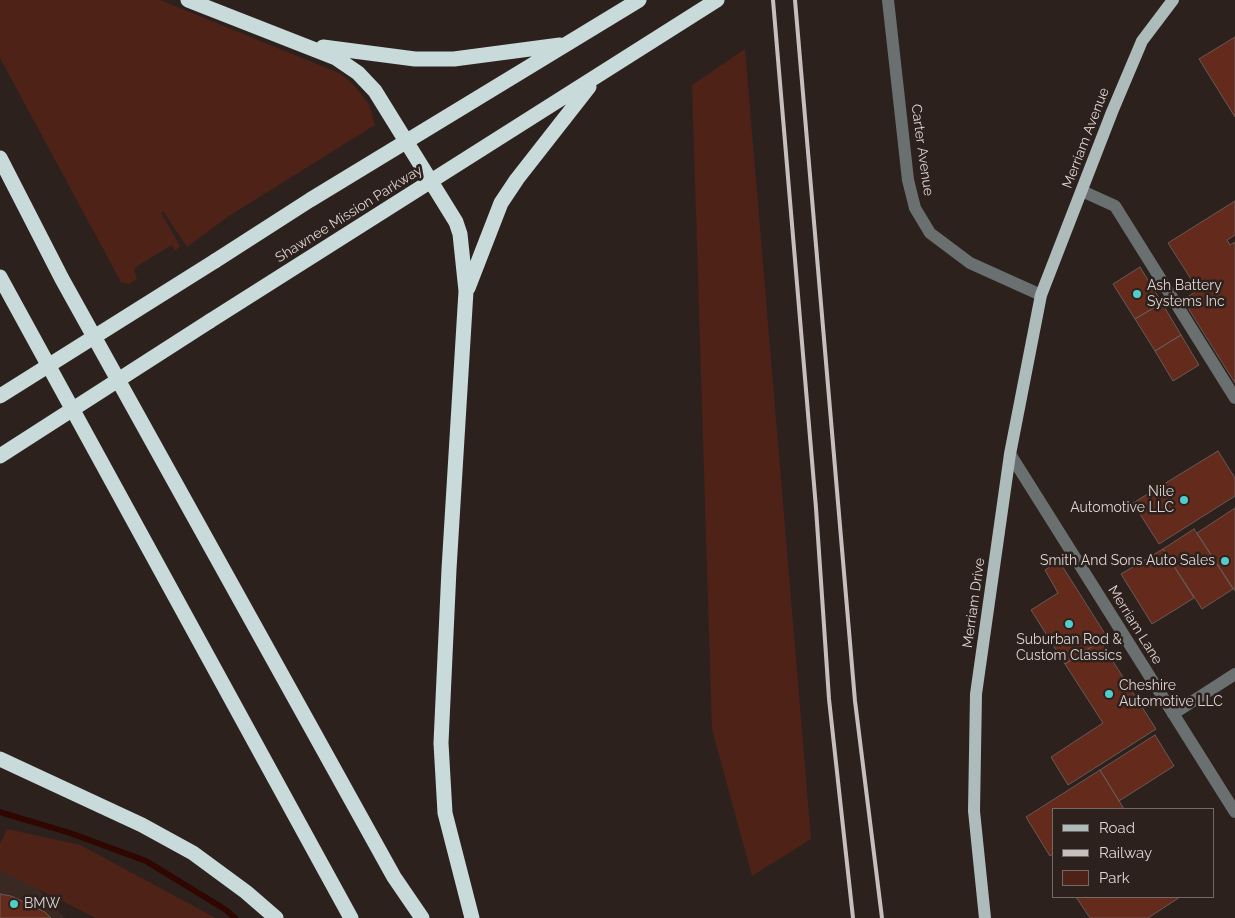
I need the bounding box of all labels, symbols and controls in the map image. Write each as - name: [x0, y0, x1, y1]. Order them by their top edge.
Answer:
- street label: Merriam Avenue: [1059, 85, 1113, 191]
- street label: Carter Avenue: [907, 103, 937, 197]
- street label: Shawnee Mission Parkway: [272, 162, 426, 266]
- place label: Ash Battery Systems Inc: [1147, 278, 1225, 310]
- marker: Ash Battery Systems Inc: [1131, 288, 1143, 300]
- place label: Nile Automotive LLC: [1070, 484, 1174, 516]
- marker: Nile Automotive LLC: [1178, 494, 1190, 506]
- place label: Smith And Sons Auto Sales: [1040, 553, 1215, 569]
- marker: Smith And Sons Auto Sales: [1219, 555, 1231, 567]
- street label: Merriam Drive: [959, 557, 989, 649]
- street label: Merriam Lane: [1104, 583, 1166, 667]
- marker: Suburban Rod & Custom Classics: [1063, 618, 1075, 630]
- place label: Suburban Rod & Custom Classics: [1016, 632, 1122, 664]
- place label: Cheshire Automotive LLC: [1119, 678, 1223, 710]
- marker: Cheshire Automotive LLC: [1103, 688, 1115, 700]
- legend: [1052, 808, 1215, 898]
- text: Road: [1099, 819, 1135, 837]
- text: Railway: [1099, 844, 1152, 862]
- text: Park: [1099, 869, 1130, 887]
- place label: BMW: [24, 896, 60, 912]
- marker: BMW: [8, 898, 20, 910]

